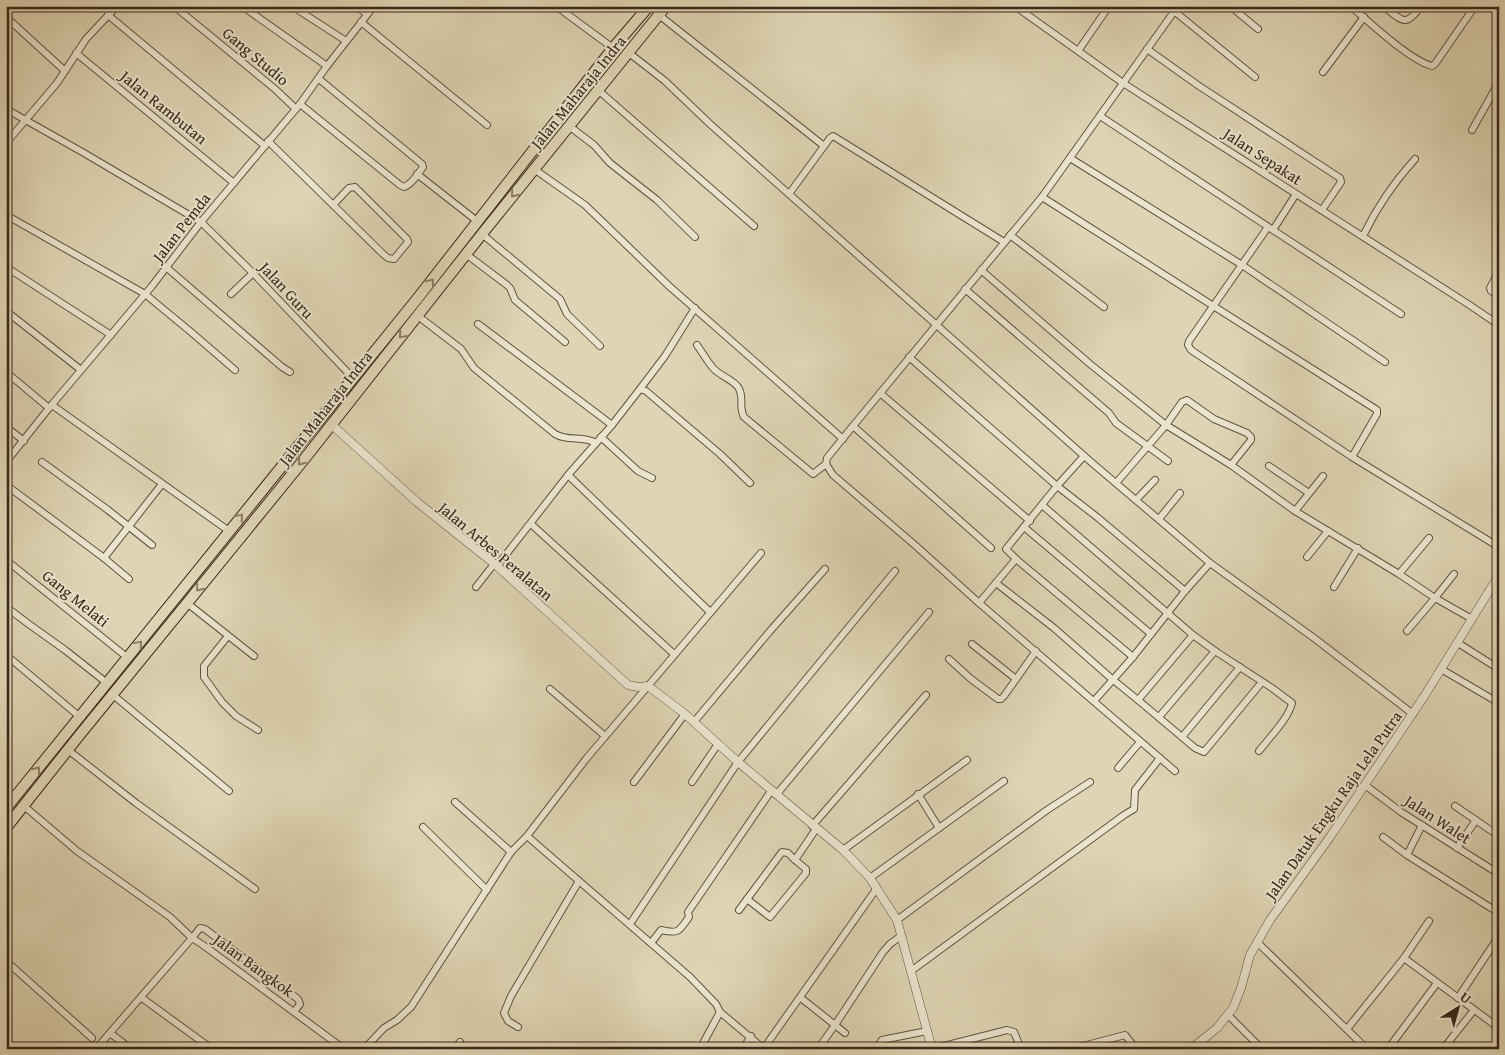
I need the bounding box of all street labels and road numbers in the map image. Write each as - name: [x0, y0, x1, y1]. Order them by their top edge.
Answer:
- street label: Gang Studio: [217, 21, 295, 91]
- street label: Jalan Maharaja Indra: [523, 30, 632, 156]
- street label: Jalan Rambutan: [114, 63, 213, 150]
- street label: Jalan Sepakat: [1217, 120, 1308, 191]
- street label: Jalan Pemda: [145, 187, 216, 268]
- street label: Jalan Guru: [253, 255, 320, 324]
- street label: Jalan Maharaja Indra: [271, 345, 378, 472]
- street label: Jalan Arbes Peralatan: [432, 494, 559, 606]
- street label: Gang Melati: [37, 563, 115, 633]
- street label: Jalan Datuk Engku Raja Lela Putra: [1257, 705, 1408, 906]
- street label: Jalan Walet: [1398, 787, 1476, 850]
- street label: Jalan Bangkok: [207, 926, 300, 1003]

